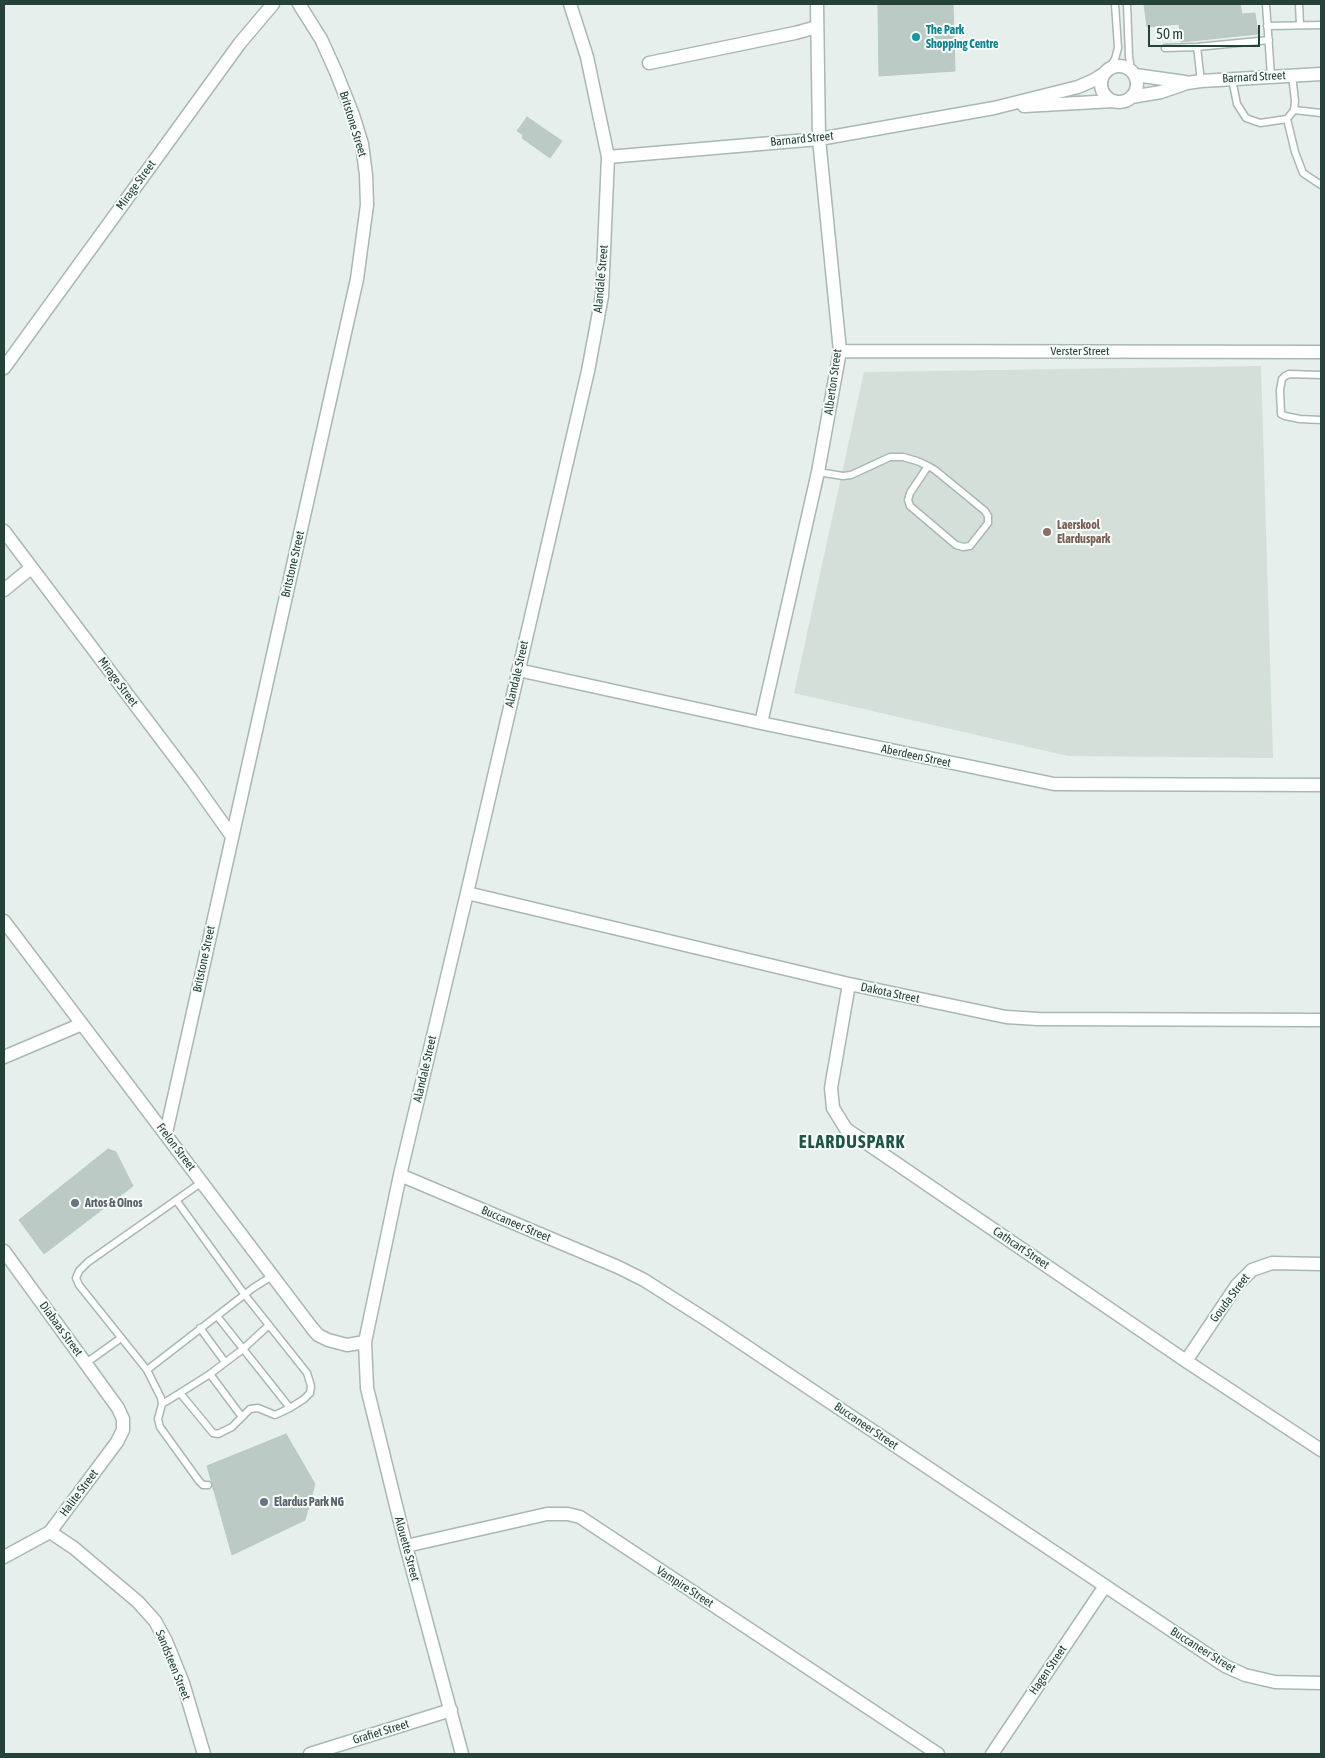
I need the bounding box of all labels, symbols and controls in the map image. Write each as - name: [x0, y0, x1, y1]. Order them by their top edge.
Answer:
- scale bar: [1150, 15, 1262, 47]
- place label: The Park Shopping Centre: [926, 23, 998, 51]
- text: 50 m: [1156, 25, 1183, 42]
- marker: The Park Shopping Centre: [910, 31, 922, 43]
- street label: Barnard Street: [1222, 68, 1286, 86]
- street label: Britstone Street: [336, 89, 370, 159]
- street label: Barnard Street: [770, 129, 834, 149]
- street label: Mirage Street: [113, 157, 159, 213]
- street label: Alandale Street: [591, 244, 611, 314]
- street label: Verster Street: [1050, 344, 1110, 358]
- street label: Alberton Street: [821, 348, 845, 416]
- place label: Laerskool Elarduspark: [1057, 518, 1110, 546]
- marker: Laerskool Elarduspark: [1041, 526, 1053, 538]
- street label: Britstone Street: [278, 529, 308, 599]
- street label: Alandale Street: [502, 639, 532, 709]
- street label: Mirage Street: [95, 654, 141, 710]
- street label: Aberdeen Street: [880, 742, 952, 770]
- street label: Britstone Street: [190, 924, 218, 994]
- street label: Dakota Street: [859, 980, 921, 1006]
- street label: Alandale Street: [410, 1034, 440, 1104]
- street label: Frelon Street: [153, 1120, 199, 1174]
- district label: ELARDUSPARK: [797, 1131, 907, 1153]
- place label: Artos & Oinos: [85, 1196, 143, 1210]
- marker: Artos & Oinos: [69, 1197, 81, 1209]
- street label: Buccaneer Street: [479, 1203, 553, 1245]
- street label: Cathcart Street: [990, 1224, 1052, 1272]
- street label: Gouda Street: [1207, 1271, 1253, 1325]
- street label: Diabaas Street: [36, 1299, 86, 1359]
- street label: Buccaneer Street: [831, 1399, 901, 1453]
- street label: Halite Street: [57, 1467, 101, 1519]
- place label: Elardus Park NG: [274, 1495, 344, 1509]
- marker: Elardus Park NG: [258, 1496, 270, 1508]
- street label: Alouette Street: [391, 1515, 423, 1583]
- street label: Vampire Street: [654, 1563, 716, 1611]
- street label: Buccaneer Street: [1168, 1624, 1238, 1676]
- street label: Sandsteen Street: [152, 1628, 194, 1702]
- street label: Hagen Street: [1026, 1642, 1070, 1698]
- street label: Grafiet Street: [351, 1717, 411, 1747]

